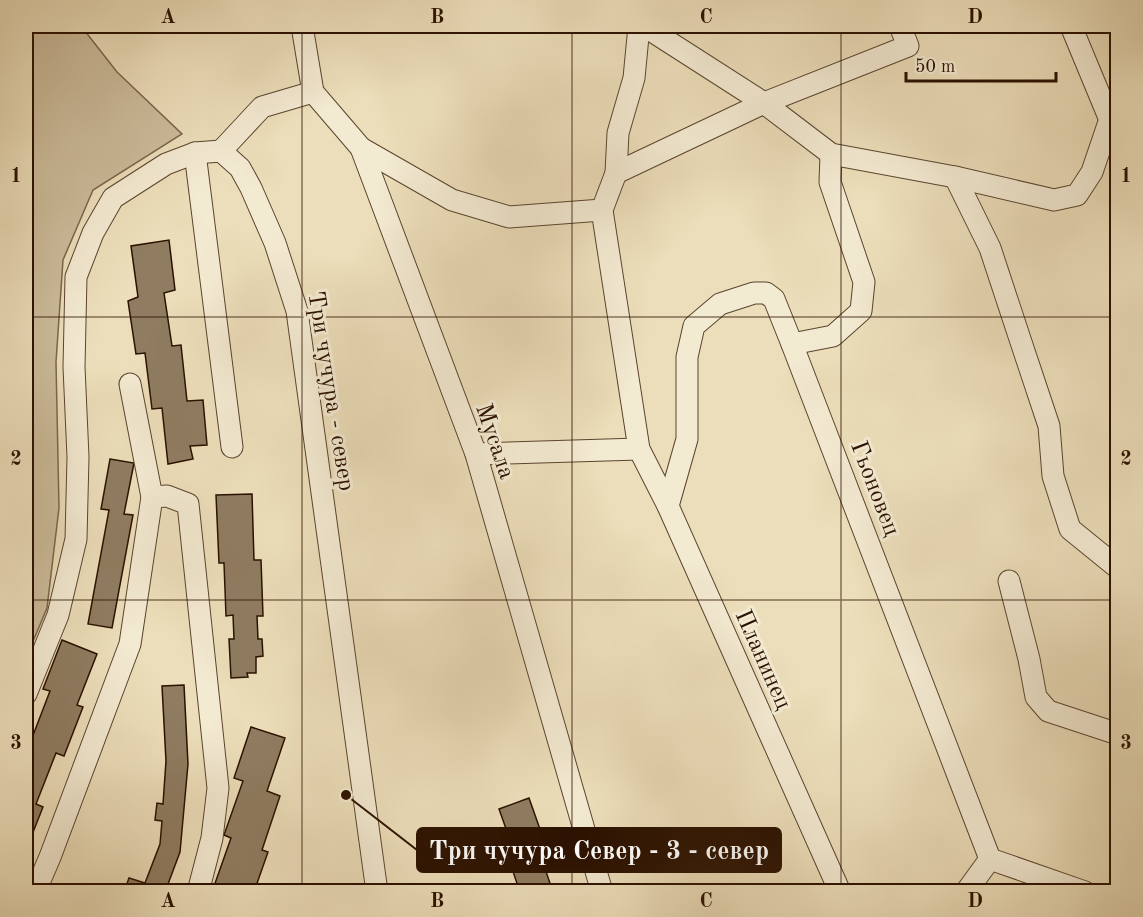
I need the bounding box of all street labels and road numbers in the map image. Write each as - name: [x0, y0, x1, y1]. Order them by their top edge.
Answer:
- street label: Три чучура - север: [302, 290, 358, 493]
- street label: Мусала: [470, 401, 518, 483]
- street label: Гьоновец: [845, 438, 903, 539]
- street label: Планинец: [730, 606, 795, 713]

